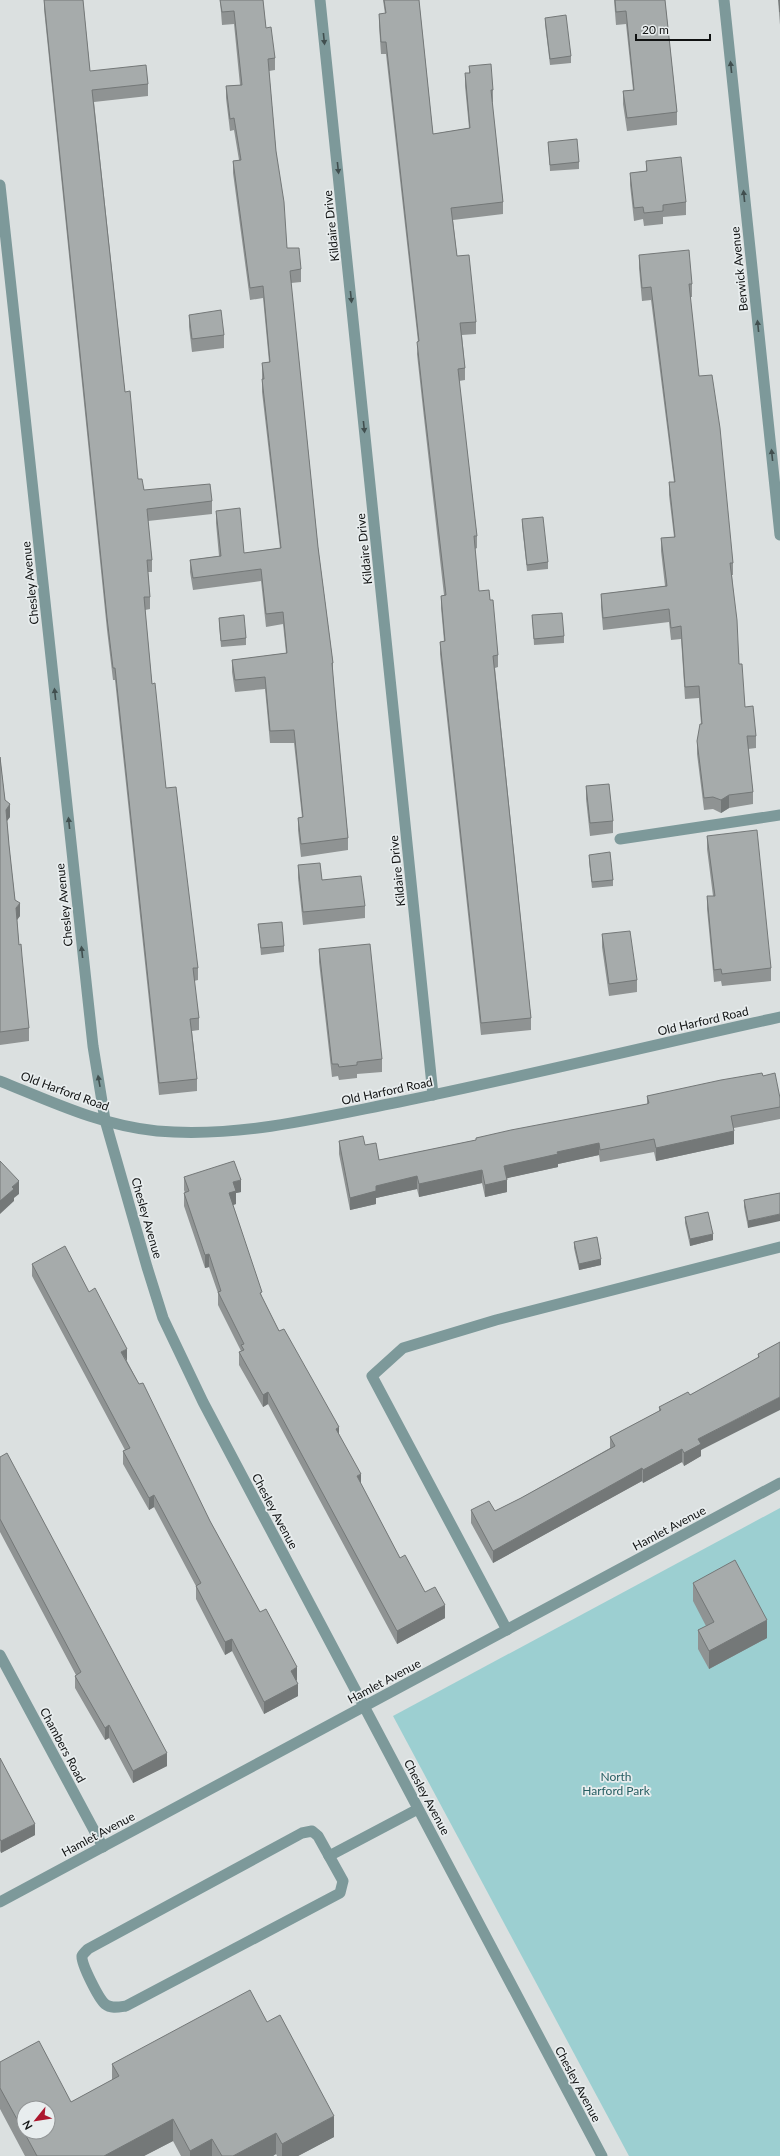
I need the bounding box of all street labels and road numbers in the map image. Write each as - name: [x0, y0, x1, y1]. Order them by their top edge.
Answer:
- street label: Kildaire Drive: [320, 190, 342, 262]
- street label: Berwick Avenue: [727, 226, 751, 312]
- street label: Kildaire Drive: [353, 513, 375, 585]
- street label: Chesley Avenue: [18, 541, 42, 625]
- street label: Kildaire Drive: [386, 835, 408, 907]
- street label: Chesley Avenue: [52, 863, 76, 947]
- street label: Old Harford Road: [656, 1003, 750, 1039]
- street label: Old Harford Road: [19, 1068, 111, 1114]
- street label: Old Harford Road: [340, 1074, 434, 1108]
- street label: Chesley Avenue: [128, 1176, 166, 1260]
- street label: Chesley Avenue: [249, 1471, 301, 1551]
- street label: Hamlet Avenue: [630, 1502, 708, 1554]
- street label: Hamlet Avenue: [345, 1655, 423, 1707]
- street label: Chambers Road: [37, 1705, 89, 1785]
- street label: Chesley Avenue: [401, 1757, 453, 1837]
- street label: Hamlet Avenue: [59, 1808, 137, 1860]
- street label: Chesley Avenue: [552, 2044, 604, 2124]

